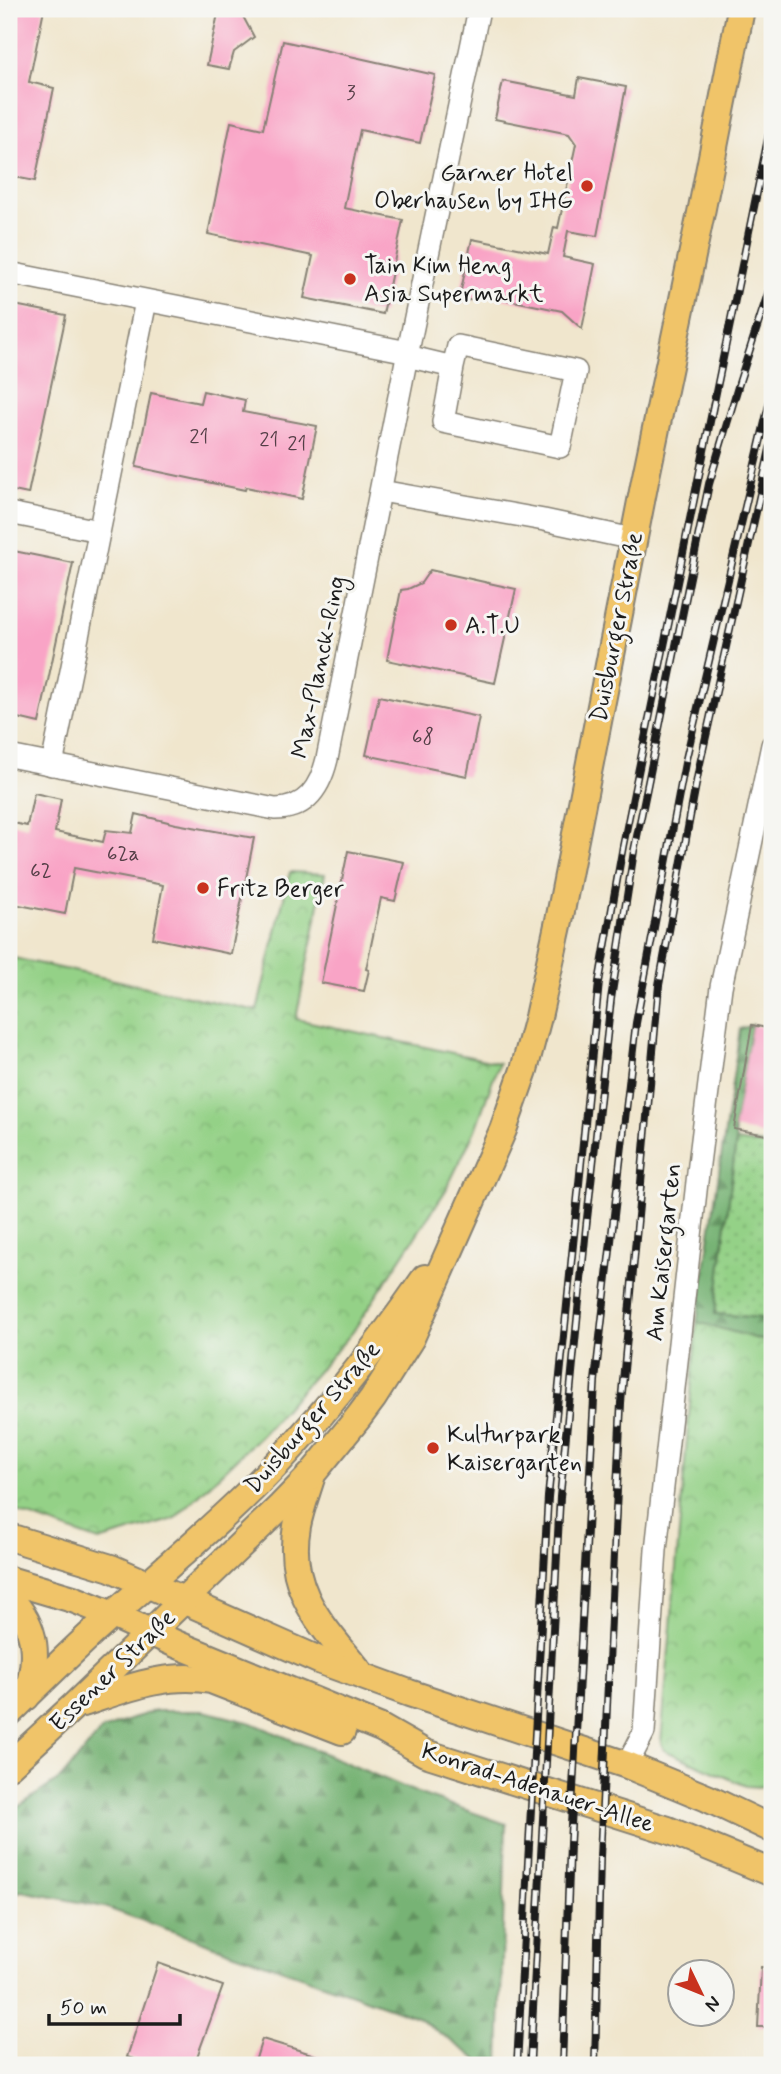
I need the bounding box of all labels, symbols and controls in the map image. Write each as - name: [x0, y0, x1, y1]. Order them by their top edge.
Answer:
- house number: 3: [346, 79, 356, 107]
- place label: Garner Hotel Oberhausen by IHG: [374, 158, 573, 217]
- marker: Garner Hotel Oberhausen by IHG: [579, 178, 595, 194]
- place label: Tain Kim Heng Asia Supermarkt: [364, 251, 544, 310]
- marker: Tain Kim Heng Asia Supermarkt: [342, 271, 358, 287]
- house number: 21: [189, 423, 209, 451]
- house number: 21: [259, 426, 279, 454]
- house number: 21: [287, 430, 307, 458]
- street label: Duisburger Straße: [584, 529, 654, 725]
- street label: Max-Planck-Ring: [285, 573, 356, 762]
- place label: A.T.U: [465, 611, 520, 642]
- marker: A.T.U: [443, 617, 459, 633]
- house number: 68: [412, 723, 434, 751]
- house number: 62a: [107, 840, 139, 868]
- house number: 62: [30, 857, 52, 885]
- place label: Fritz Berger: [217, 874, 344, 905]
- marker: Fritz Berger: [195, 880, 211, 896]
- street label: Am Kaisergarten: [640, 1162, 692, 1343]
- street label: Duisburger Straße: [238, 1335, 390, 1503]
- place label: Kulturpark Kaisergarten: [447, 1420, 582, 1479]
- marker: Kulturpark Kaisergarten: [425, 1440, 441, 1456]
- street label: Essener Straße: [43, 1603, 183, 1739]
- street label: Konrad-Adenauer-Allee: [418, 1736, 658, 1841]
- north arrow: [666, 1958, 736, 2028]
- scale bar: [49, 1983, 180, 2027]
- text: N: [699, 1990, 726, 2017]
- text: 50 m: [60, 1994, 107, 2022]

